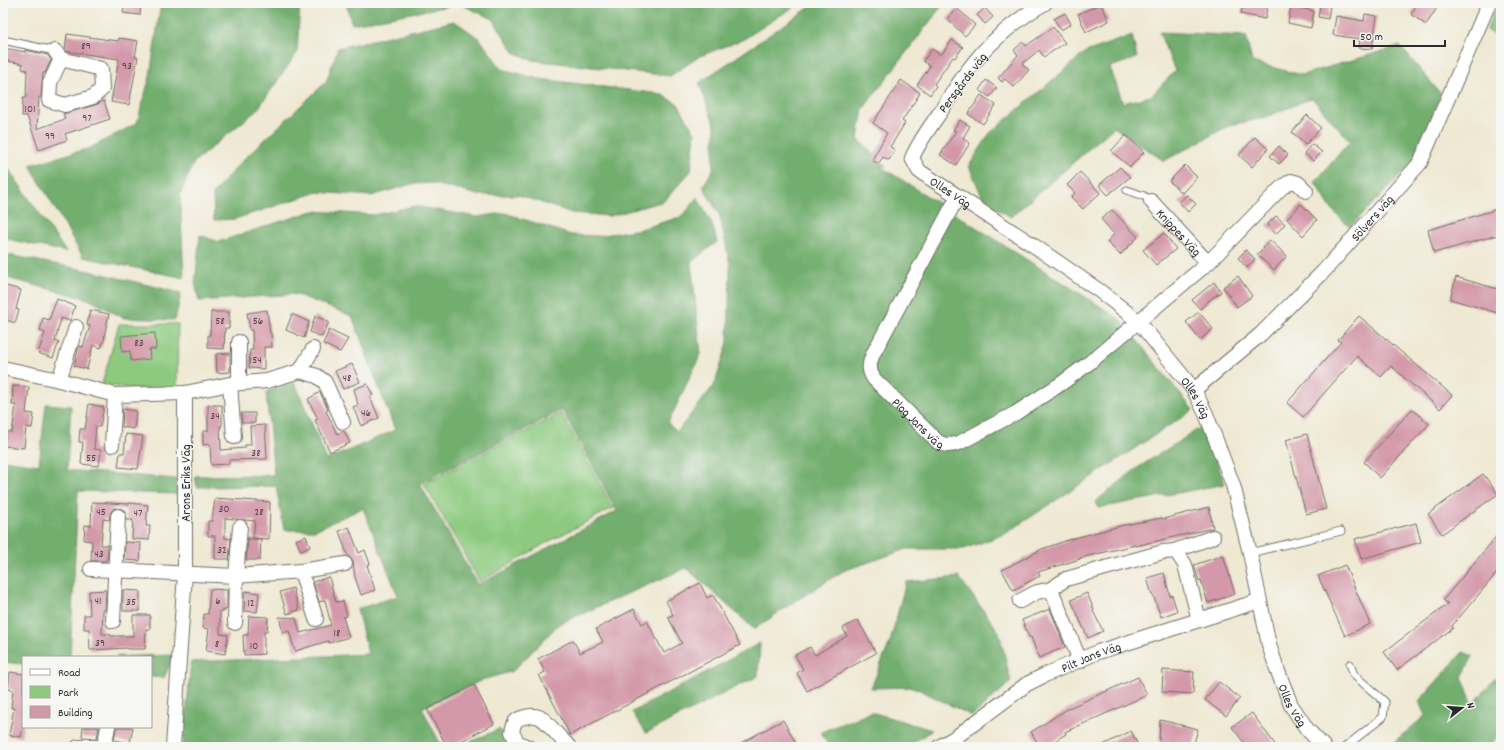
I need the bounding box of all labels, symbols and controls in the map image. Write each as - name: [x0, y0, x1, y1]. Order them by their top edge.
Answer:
- scale bar: [1354, 22, 1445, 48]
- text: 50 m: [1360, 29, 1383, 46]
- house number: 89: [81, 39, 91, 55]
- street label: Persgårds väg: [935, 49, 993, 118]
- house number: 93: [122, 59, 132, 75]
- house number: 101: [25, 102, 35, 118]
- house number: 97: [82, 111, 92, 127]
- house number: 99: [45, 129, 55, 145]
- street label: Olles Väg: [925, 173, 974, 215]
- street label: Sölvers väg: [1347, 191, 1400, 247]
- street label: Knippes Väg: [1151, 205, 1205, 262]
- house number: 58: [215, 314, 225, 330]
- house number: 56: [253, 314, 263, 330]
- house number: 83: [134, 336, 144, 352]
- house number: 54: [252, 353, 262, 369]
- house number: 48: [343, 371, 351, 387]
- street label: Olles Väg: [1175, 374, 1214, 422]
- street label: Plog Jans väg: [886, 394, 946, 456]
- house number: 46: [361, 406, 371, 422]
- house number: 34: [210, 409, 220, 425]
- street label: Arons Eriks Väg: [178, 444, 197, 522]
- house number: 38: [251, 446, 261, 462]
- house number: 55: [86, 451, 96, 467]
- house number: 30: [219, 502, 229, 518]
- house number: 45: [96, 505, 106, 521]
- house number: 28: [254, 505, 264, 521]
- house number: 47: [134, 506, 142, 522]
- house number: 32: [217, 543, 227, 559]
- house number: 43: [94, 547, 104, 563]
- house number: 41: [95, 594, 101, 610]
- house number: 6: [215, 594, 221, 610]
- house number: 35: [126, 595, 136, 611]
- house number: 12: [247, 596, 255, 612]
- house number: 18: [334, 626, 340, 642]
- house number: 39: [95, 636, 105, 652]
- house number: 8: [215, 637, 219, 653]
- street label: Pilt Jans Väg: [1059, 638, 1124, 679]
- house number: 10: [250, 639, 258, 655]
- legend: [22, 656, 152, 728]
- text: Road: [58, 665, 80, 682]
- street label: Olles Väg: [1272, 682, 1310, 732]
- text: Park: [58, 685, 79, 702]
- north arrow: [1442, 688, 1482, 728]
- text: N: [1461, 701, 1478, 711]
- text: Building: [58, 705, 93, 722]

